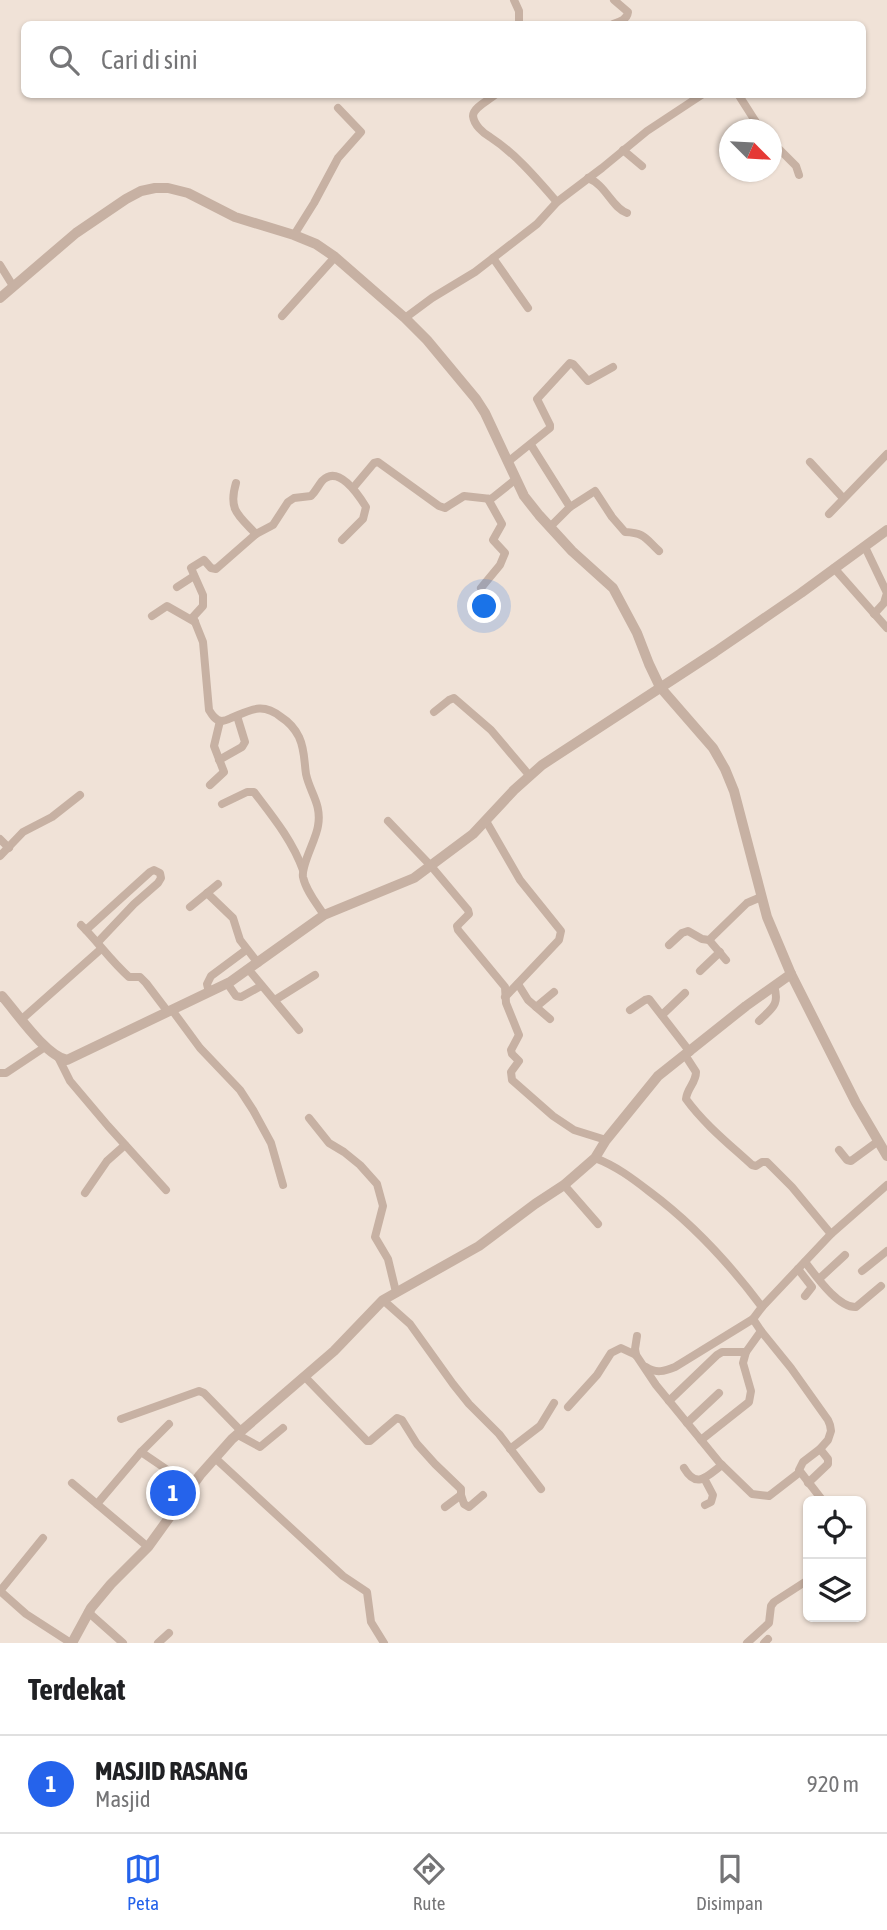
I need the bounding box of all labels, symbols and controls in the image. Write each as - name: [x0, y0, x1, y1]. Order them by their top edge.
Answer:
- search box: [21, 21, 866, 98]
- icon: search: [45, 41, 83, 79]
- text: Cari di sini: [101, 45, 198, 75]
- north arrow: [719, 119, 782, 182]
- your location: [467, 589, 501, 623]
- pin: 1: [150, 1467, 196, 1519]
- map controls: [803, 1496, 866, 1622]
- button: locate: [803, 1496, 866, 1559]
- button: layers: [803, 1559, 866, 1622]
- text: Terdekat: [28, 1672, 125, 1706]
- text: MASJID RASANG: [95, 1756, 248, 1786]
- text: 1: [46, 1771, 56, 1797]
- text: 920 m: [807, 1771, 859, 1797]
- text: Masjid: [95, 1786, 151, 1812]
- tab: Peta: [124, 1850, 162, 1914]
- tab: Rute: [410, 1850, 448, 1914]
- tab: Disimpan: [696, 1850, 763, 1914]

